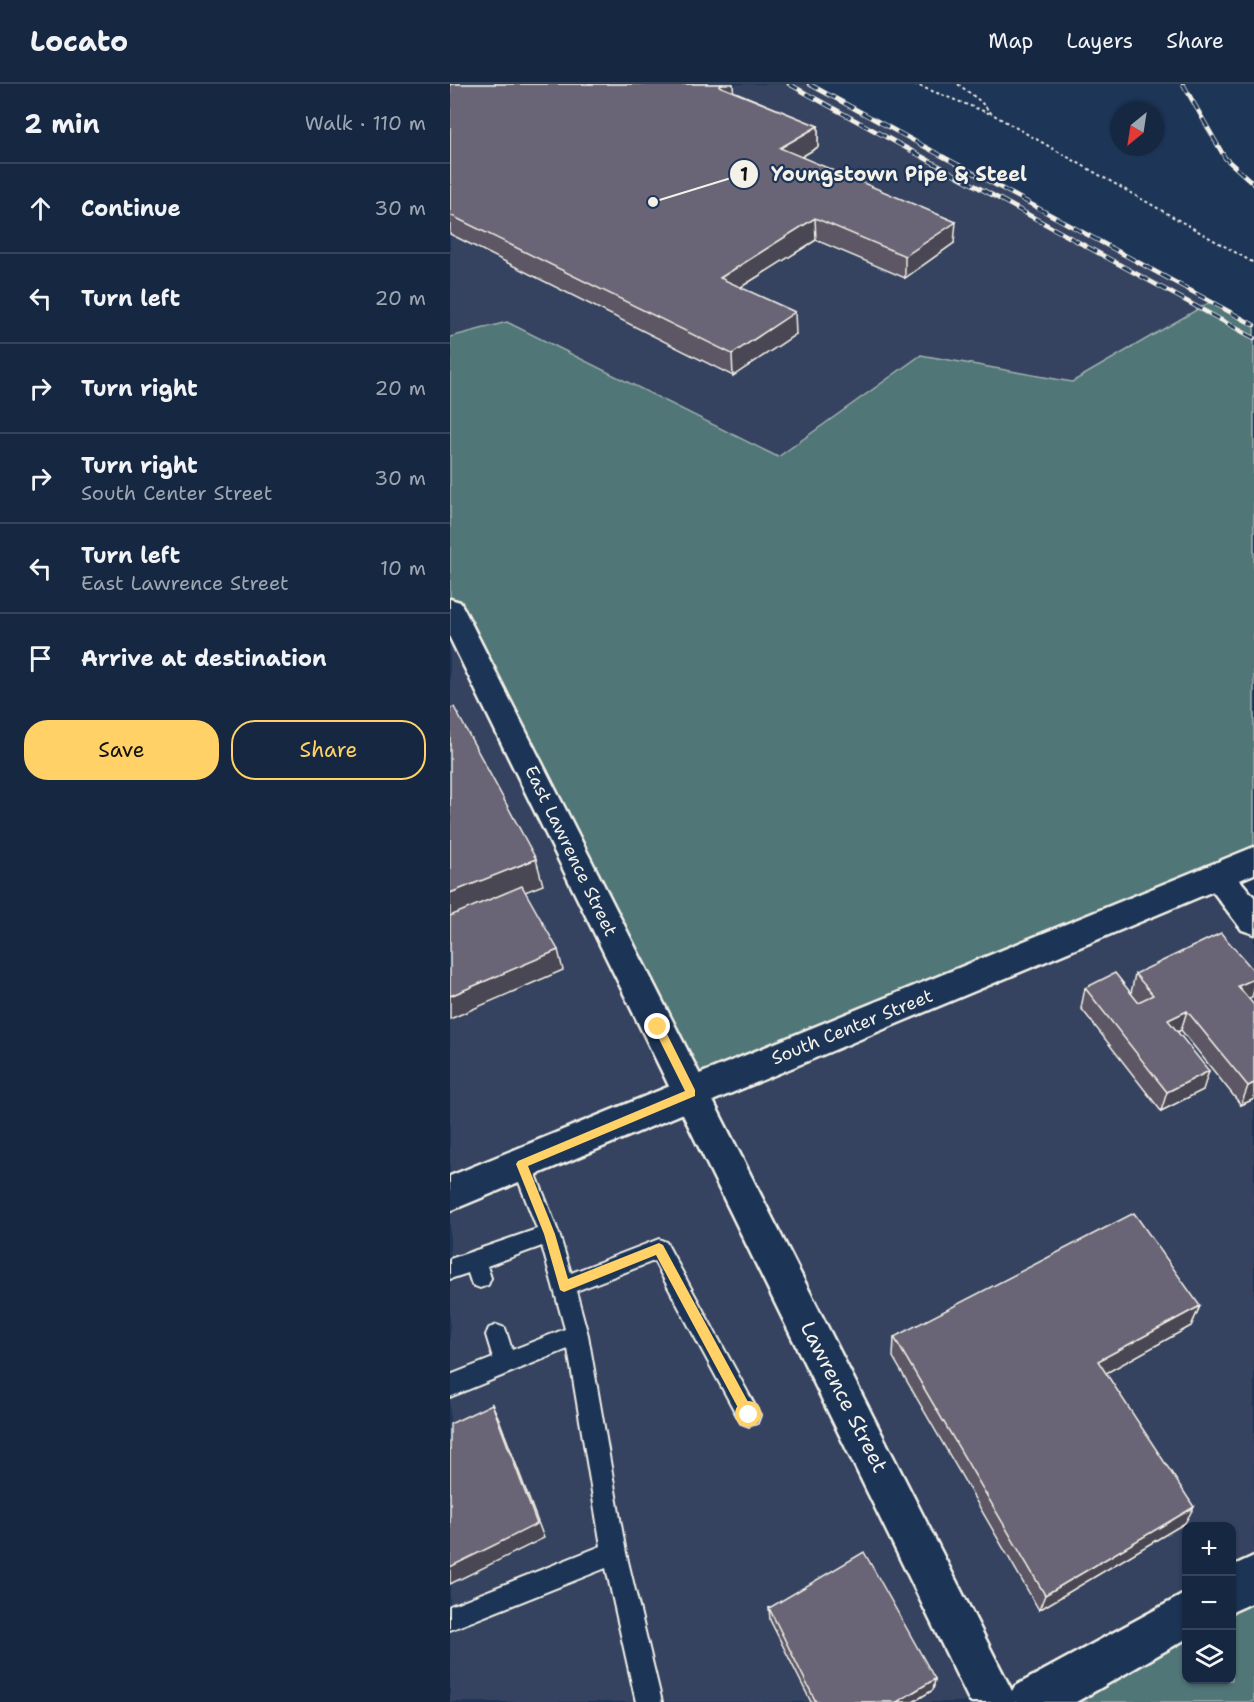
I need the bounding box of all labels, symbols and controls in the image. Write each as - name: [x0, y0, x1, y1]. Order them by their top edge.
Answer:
- text: Locato: [30, 22, 128, 60]
- text: Map: [988, 27, 1033, 55]
- text: Layers: [1066, 27, 1133, 55]
- text: Share: [1166, 27, 1224, 55]
- north arrow: [1110, 102, 1164, 156]
- text: 2 min: [24, 106, 100, 141]
- text: Walk · 110 m: [305, 110, 426, 136]
- callout: Youngstown Pipe & Steel: [729, 155, 1038, 193]
- text: Youngstown Pipe & Steel: [771, 161, 1027, 187]
- text: 1: [740, 163, 748, 187]
- icon: ahead: [24, 192, 57, 225]
- text: Continue: [81, 194, 181, 223]
- text: 30 m: [374, 195, 426, 221]
- icon: left: [24, 282, 57, 315]
- text: Turn left: [81, 284, 180, 313]
- text: 20 m: [375, 285, 426, 311]
- icon: right: [24, 372, 57, 405]
- text: Turn right: [81, 374, 198, 403]
- text: 20 m: [375, 375, 426, 401]
- text: Turn right: [81, 451, 198, 480]
- icon: right: [24, 462, 57, 495]
- text: 30 m: [374, 465, 426, 491]
- text: South Center Street: [81, 480, 272, 506]
- text: Turn left: [81, 541, 180, 570]
- icon: left: [24, 552, 57, 585]
- text: 10 m: [380, 555, 426, 581]
- text: East Lawrence Street: [81, 570, 289, 596]
- icon: arrive: [24, 642, 57, 675]
- text: Arrive at destination: [81, 644, 327, 673]
- button: Save: [24, 720, 219, 780]
- button: Share: [231, 720, 426, 780]
- street label: East Lawrence Street: [519, 762, 623, 940]
- street label: South Center Street: [768, 984, 936, 1070]
- route end: [644, 1013, 670, 1039]
- street label: Lawrence Street: [794, 1317, 894, 1477]
- route start: [735, 1401, 761, 1427]
- map controls: [1182, 1522, 1236, 1684]
- button: +: [1182, 1522, 1236, 1576]
- button: −: [1182, 1576, 1236, 1630]
- button: layers: [1182, 1630, 1236, 1684]

